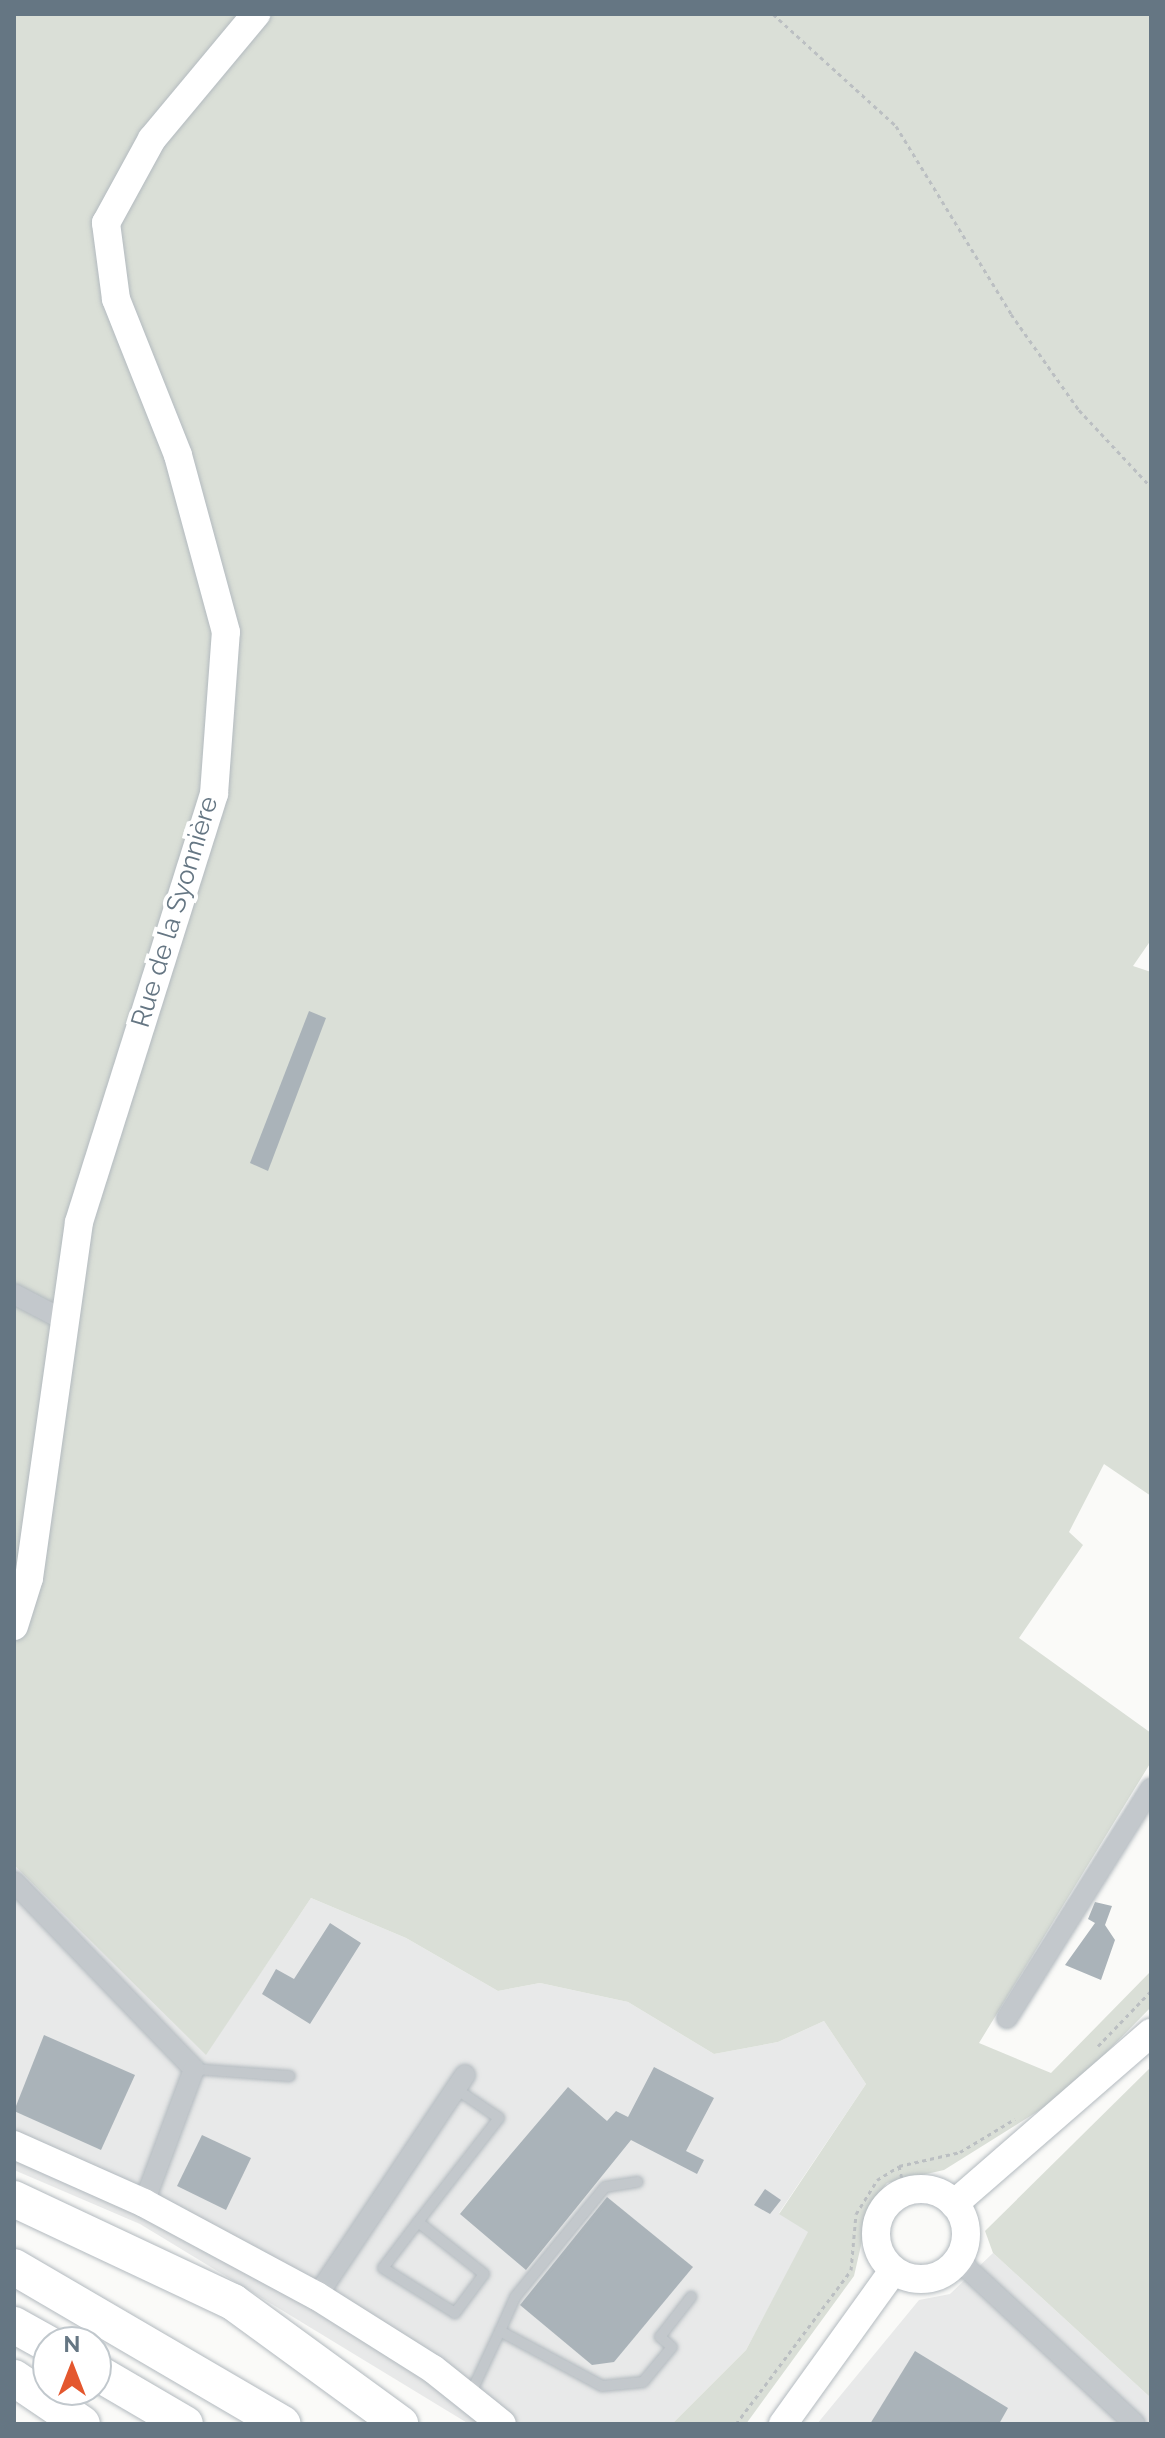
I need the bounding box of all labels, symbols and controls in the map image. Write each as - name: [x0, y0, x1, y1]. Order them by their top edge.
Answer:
- street label: Rue de la Syonnière: [125, 793, 225, 1031]
- north arrow: [32, 2326, 112, 2406]
- text: N: [64, 2331, 80, 2357]

